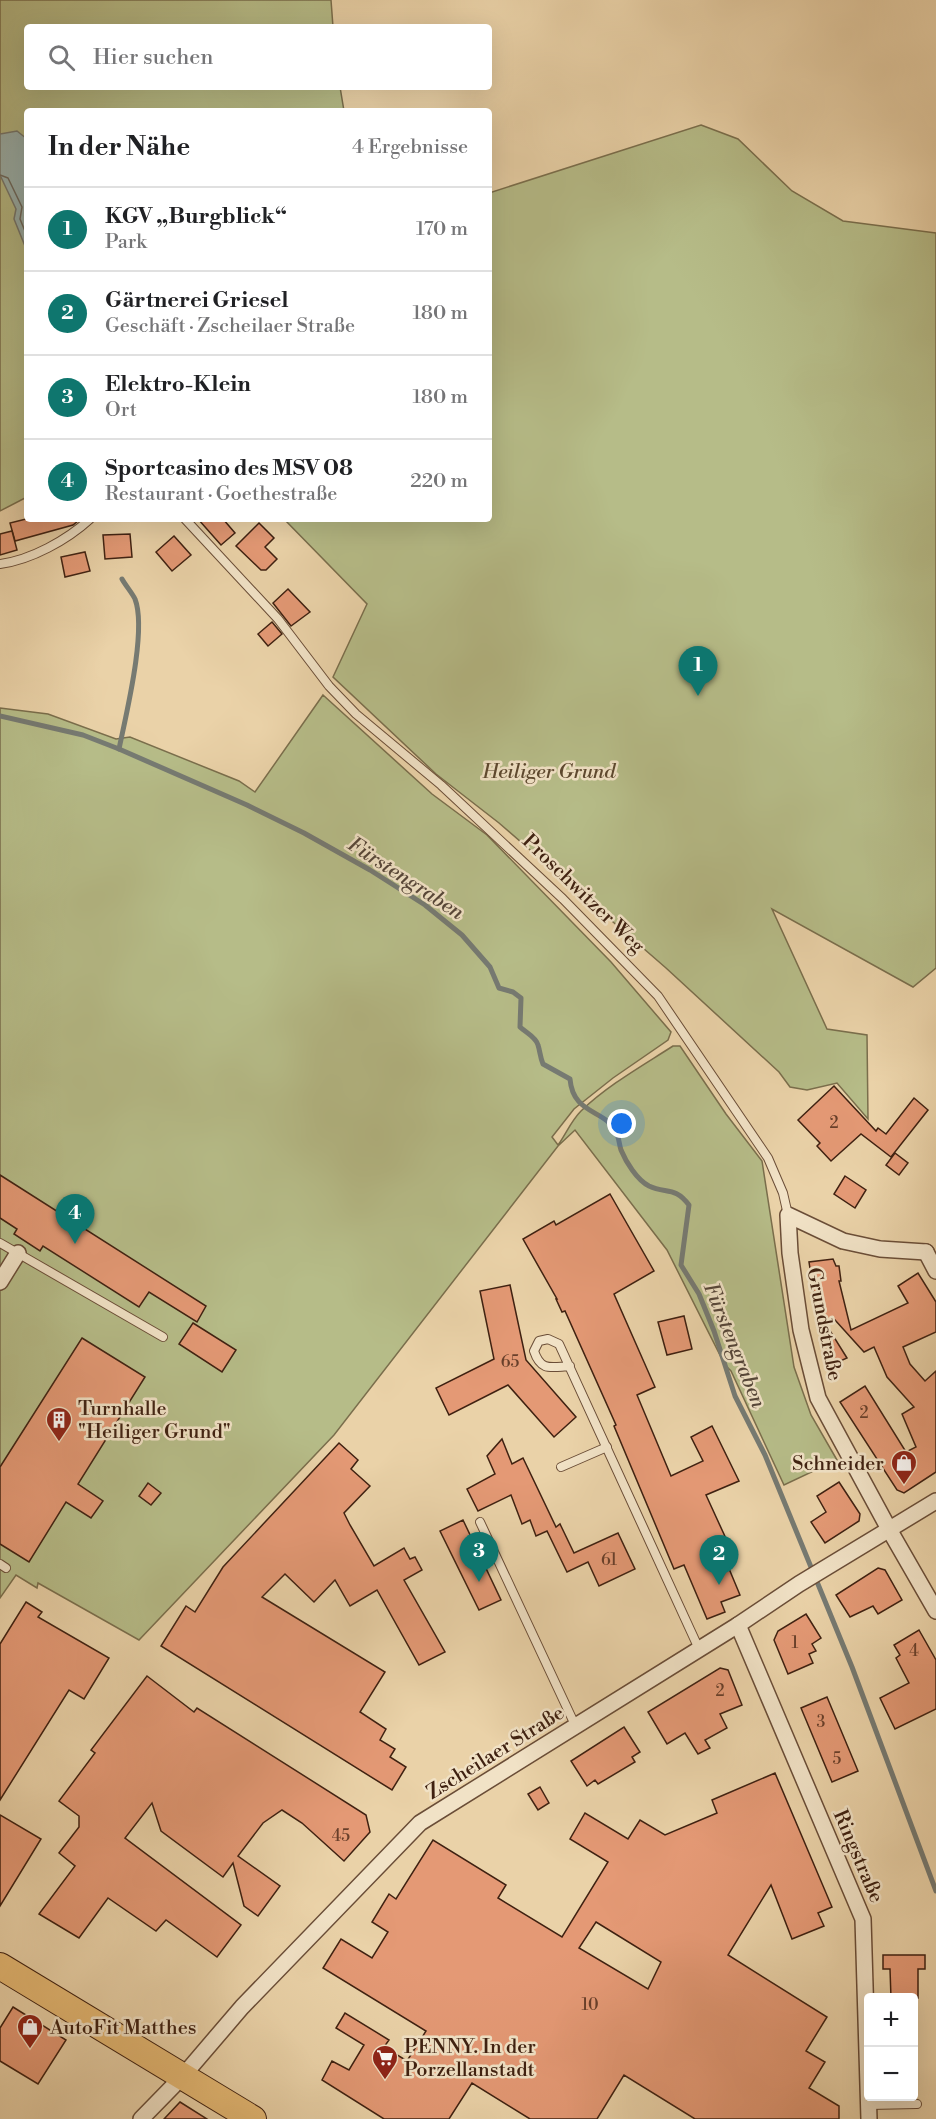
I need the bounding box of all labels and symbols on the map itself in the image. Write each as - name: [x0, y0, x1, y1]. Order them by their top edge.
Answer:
- pin: 1: [678, 646, 718, 696]
- park label: Heiliger Grund: [481, 760, 616, 785]
- street label: Proschwitzer Weg: [516, 829, 650, 959]
- water label: Fürstengraben: [343, 832, 469, 926]
- your location: [607, 1109, 636, 1138]
- house number: 2: [829, 1113, 839, 1133]
- pin: 4: [56, 1194, 94, 1244]
- street label: Grundstraße: [800, 1266, 847, 1383]
- water label: Fürstengraben: [697, 1279, 771, 1412]
- house number: 65: [501, 1352, 519, 1372]
- place label: Turnhalle "Heiliger Grund": [78, 1397, 231, 1445]
- house number: 2: [859, 1403, 869, 1423]
- building icon: Turnhalle "Heiliger Grund": [44, 1405, 74, 1443]
- shop icon: Schneider: [889, 1448, 919, 1486]
- place label: Schneider: [792, 1452, 884, 1477]
- pin: 3: [460, 1532, 498, 1582]
- pin: 2: [700, 1536, 738, 1585]
- house number: 61: [601, 1550, 617, 1570]
- house number: 1: [792, 1633, 799, 1653]
- house number: 4: [909, 1641, 919, 1661]
- house number: 2: [715, 1681, 725, 1701]
- street label: Zscheilaer Straße: [422, 1701, 569, 1806]
- house number: 3: [817, 1712, 826, 1732]
- house number: 5: [833, 1749, 842, 1769]
- street label: Ringstraße: [827, 1806, 888, 1907]
- house number: 45: [332, 1826, 350, 1846]
- house number: 10: [582, 1995, 599, 2015]
- shop icon: AutoFit Matthes: [15, 2012, 45, 2050]
- place label: AutoFit Matthes: [49, 2016, 197, 2041]
- place label: PENNY. In der Porzellanstadt: [404, 2035, 536, 2083]
- supermarket icon: PENNY. In der Porzellanstadt: [370, 2043, 400, 2081]

